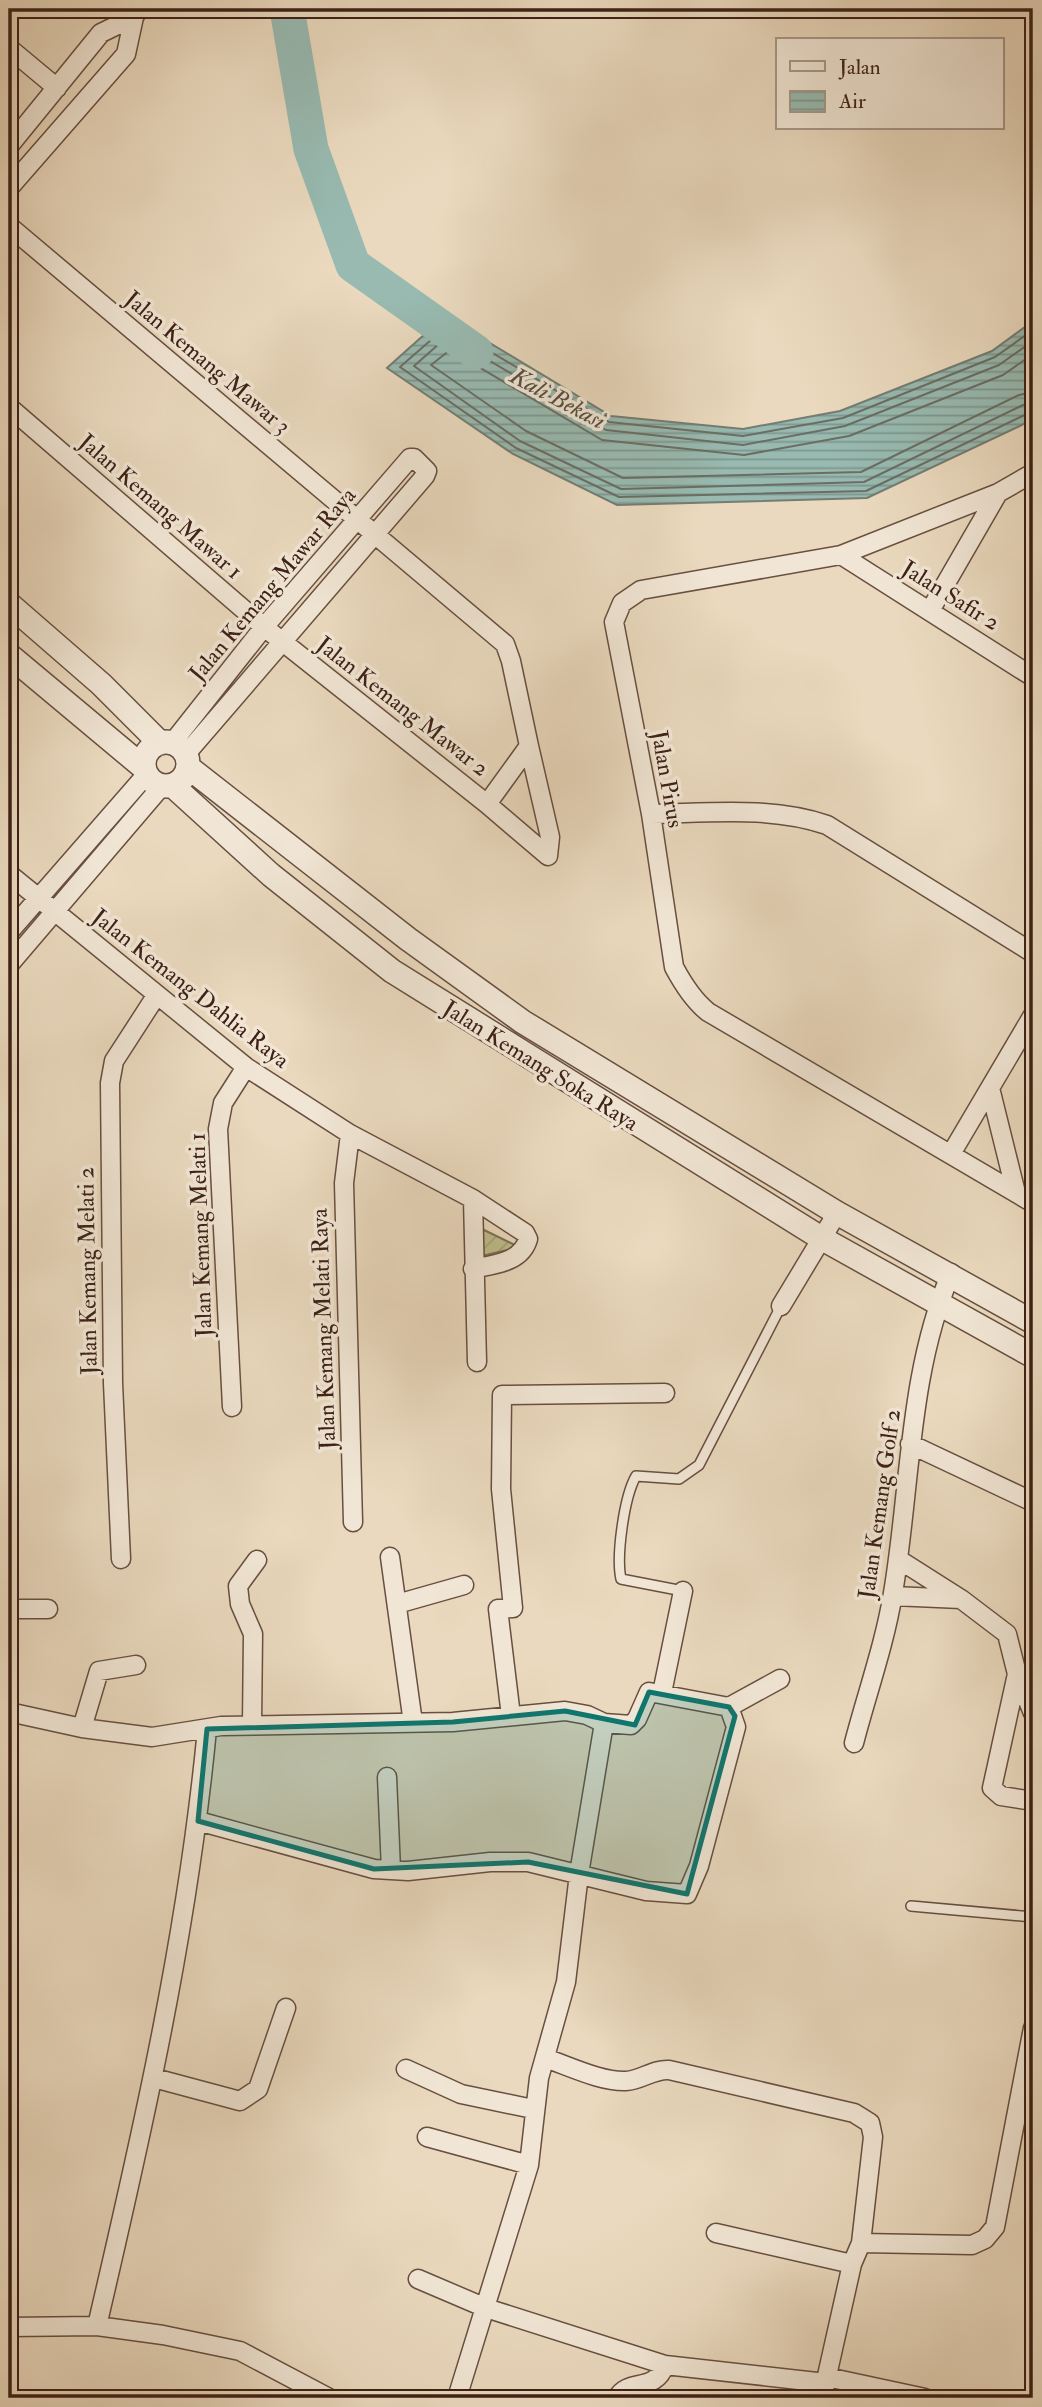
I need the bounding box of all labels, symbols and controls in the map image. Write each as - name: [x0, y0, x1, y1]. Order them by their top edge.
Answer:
- legend: [776, 38, 1004, 130]
- text: Jalan: [838, 54, 881, 81]
- text: Air: [838, 88, 866, 115]
- street label: Jalan Kemang Mawar 3: [118, 284, 297, 440]
- water label: Kali Bekasi: [504, 360, 611, 437]
- street label: Jalan Kemang Mawar 1: [72, 427, 249, 585]
- street label: Jalan Kemang Mawar Raya: [182, 481, 362, 688]
- street label: Jalan Safir 2: [895, 553, 1005, 637]
- street label: Jalan Kemang Mawar 2: [310, 629, 495, 783]
- street label: Jalan Pirus: [645, 727, 690, 830]
- street label: Jalan Kemang Dahlia Raya: [85, 902, 296, 1075]
- street label: Jalan Kemang Soka Raya: [437, 993, 644, 1138]
- street label: Jalan Kemang Melati 1: [182, 1132, 219, 1339]
- street label: Jalan Kemang Melati 2: [71, 1167, 104, 1376]
- street label: Jalan Kemang Melati Raya: [305, 1207, 342, 1451]
- street label: Jalan Kemang Golf 2: [852, 1407, 907, 1602]

